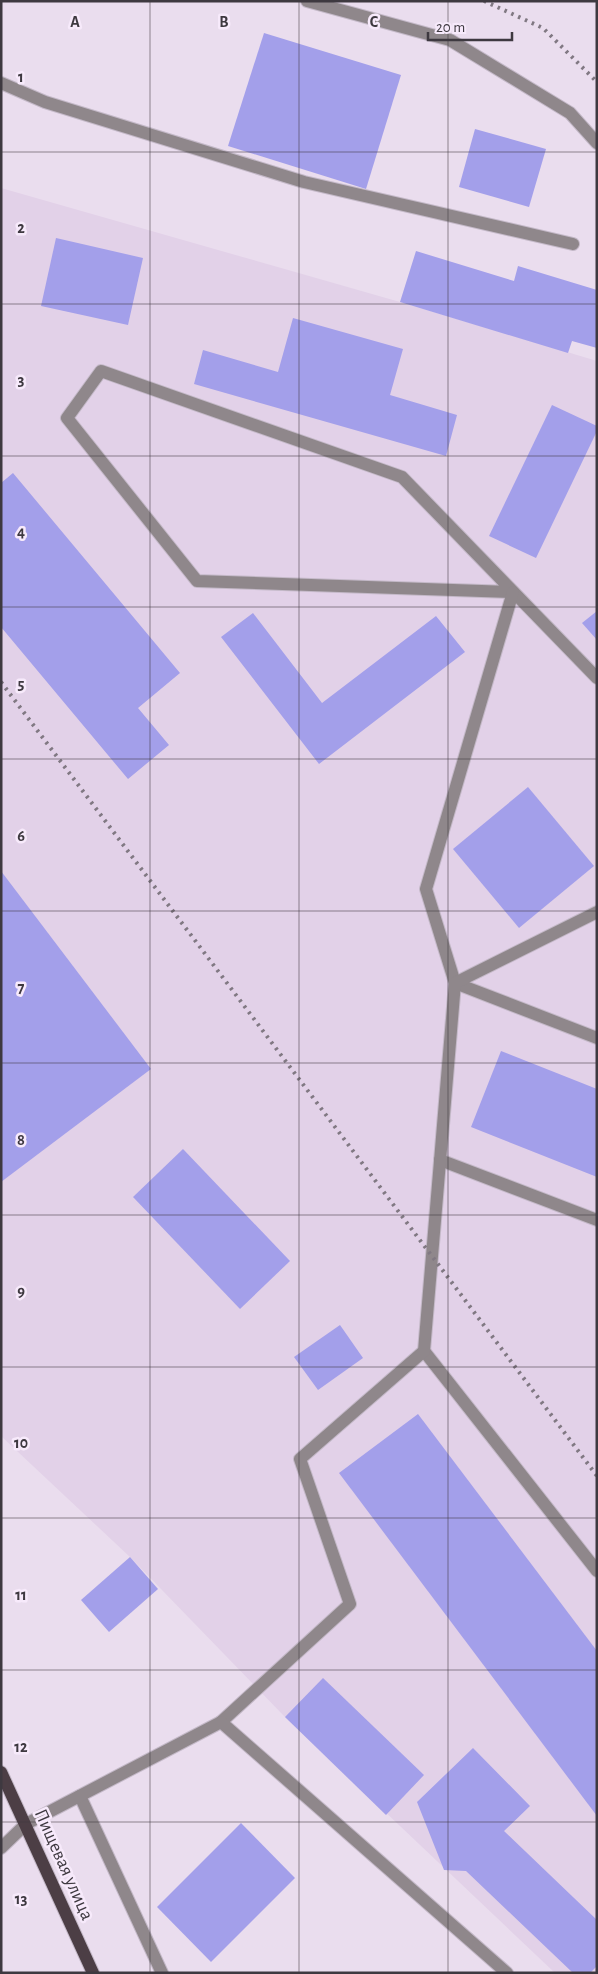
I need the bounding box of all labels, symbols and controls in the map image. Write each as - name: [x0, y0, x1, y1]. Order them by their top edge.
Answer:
- scale bar: [428, 10, 512, 42]
- text: A: [70, 14, 80, 30]
- text: B: [219, 14, 229, 30]
- text: C: [370, 14, 379, 30]
- text: 20 m: [436, 20, 465, 35]
- text: 1: [18, 69, 24, 85]
- text: 2: [17, 220, 25, 236]
- text: 3: [18, 372, 25, 388]
- text: 4: [17, 524, 25, 540]
- text: 5: [18, 676, 25, 692]
- text: 6: [17, 828, 25, 844]
- text: 7: [18, 980, 25, 996]
- text: 8: [17, 1132, 25, 1148]
- text: 9: [17, 1283, 25, 1299]
- text: 10: [14, 1435, 28, 1451]
- text: 11: [15, 1587, 27, 1603]
- text: 12: [14, 1739, 28, 1755]
- street label: Пищевая улица: [31, 1806, 97, 1923]
- text: 13: [15, 1891, 27, 1907]

